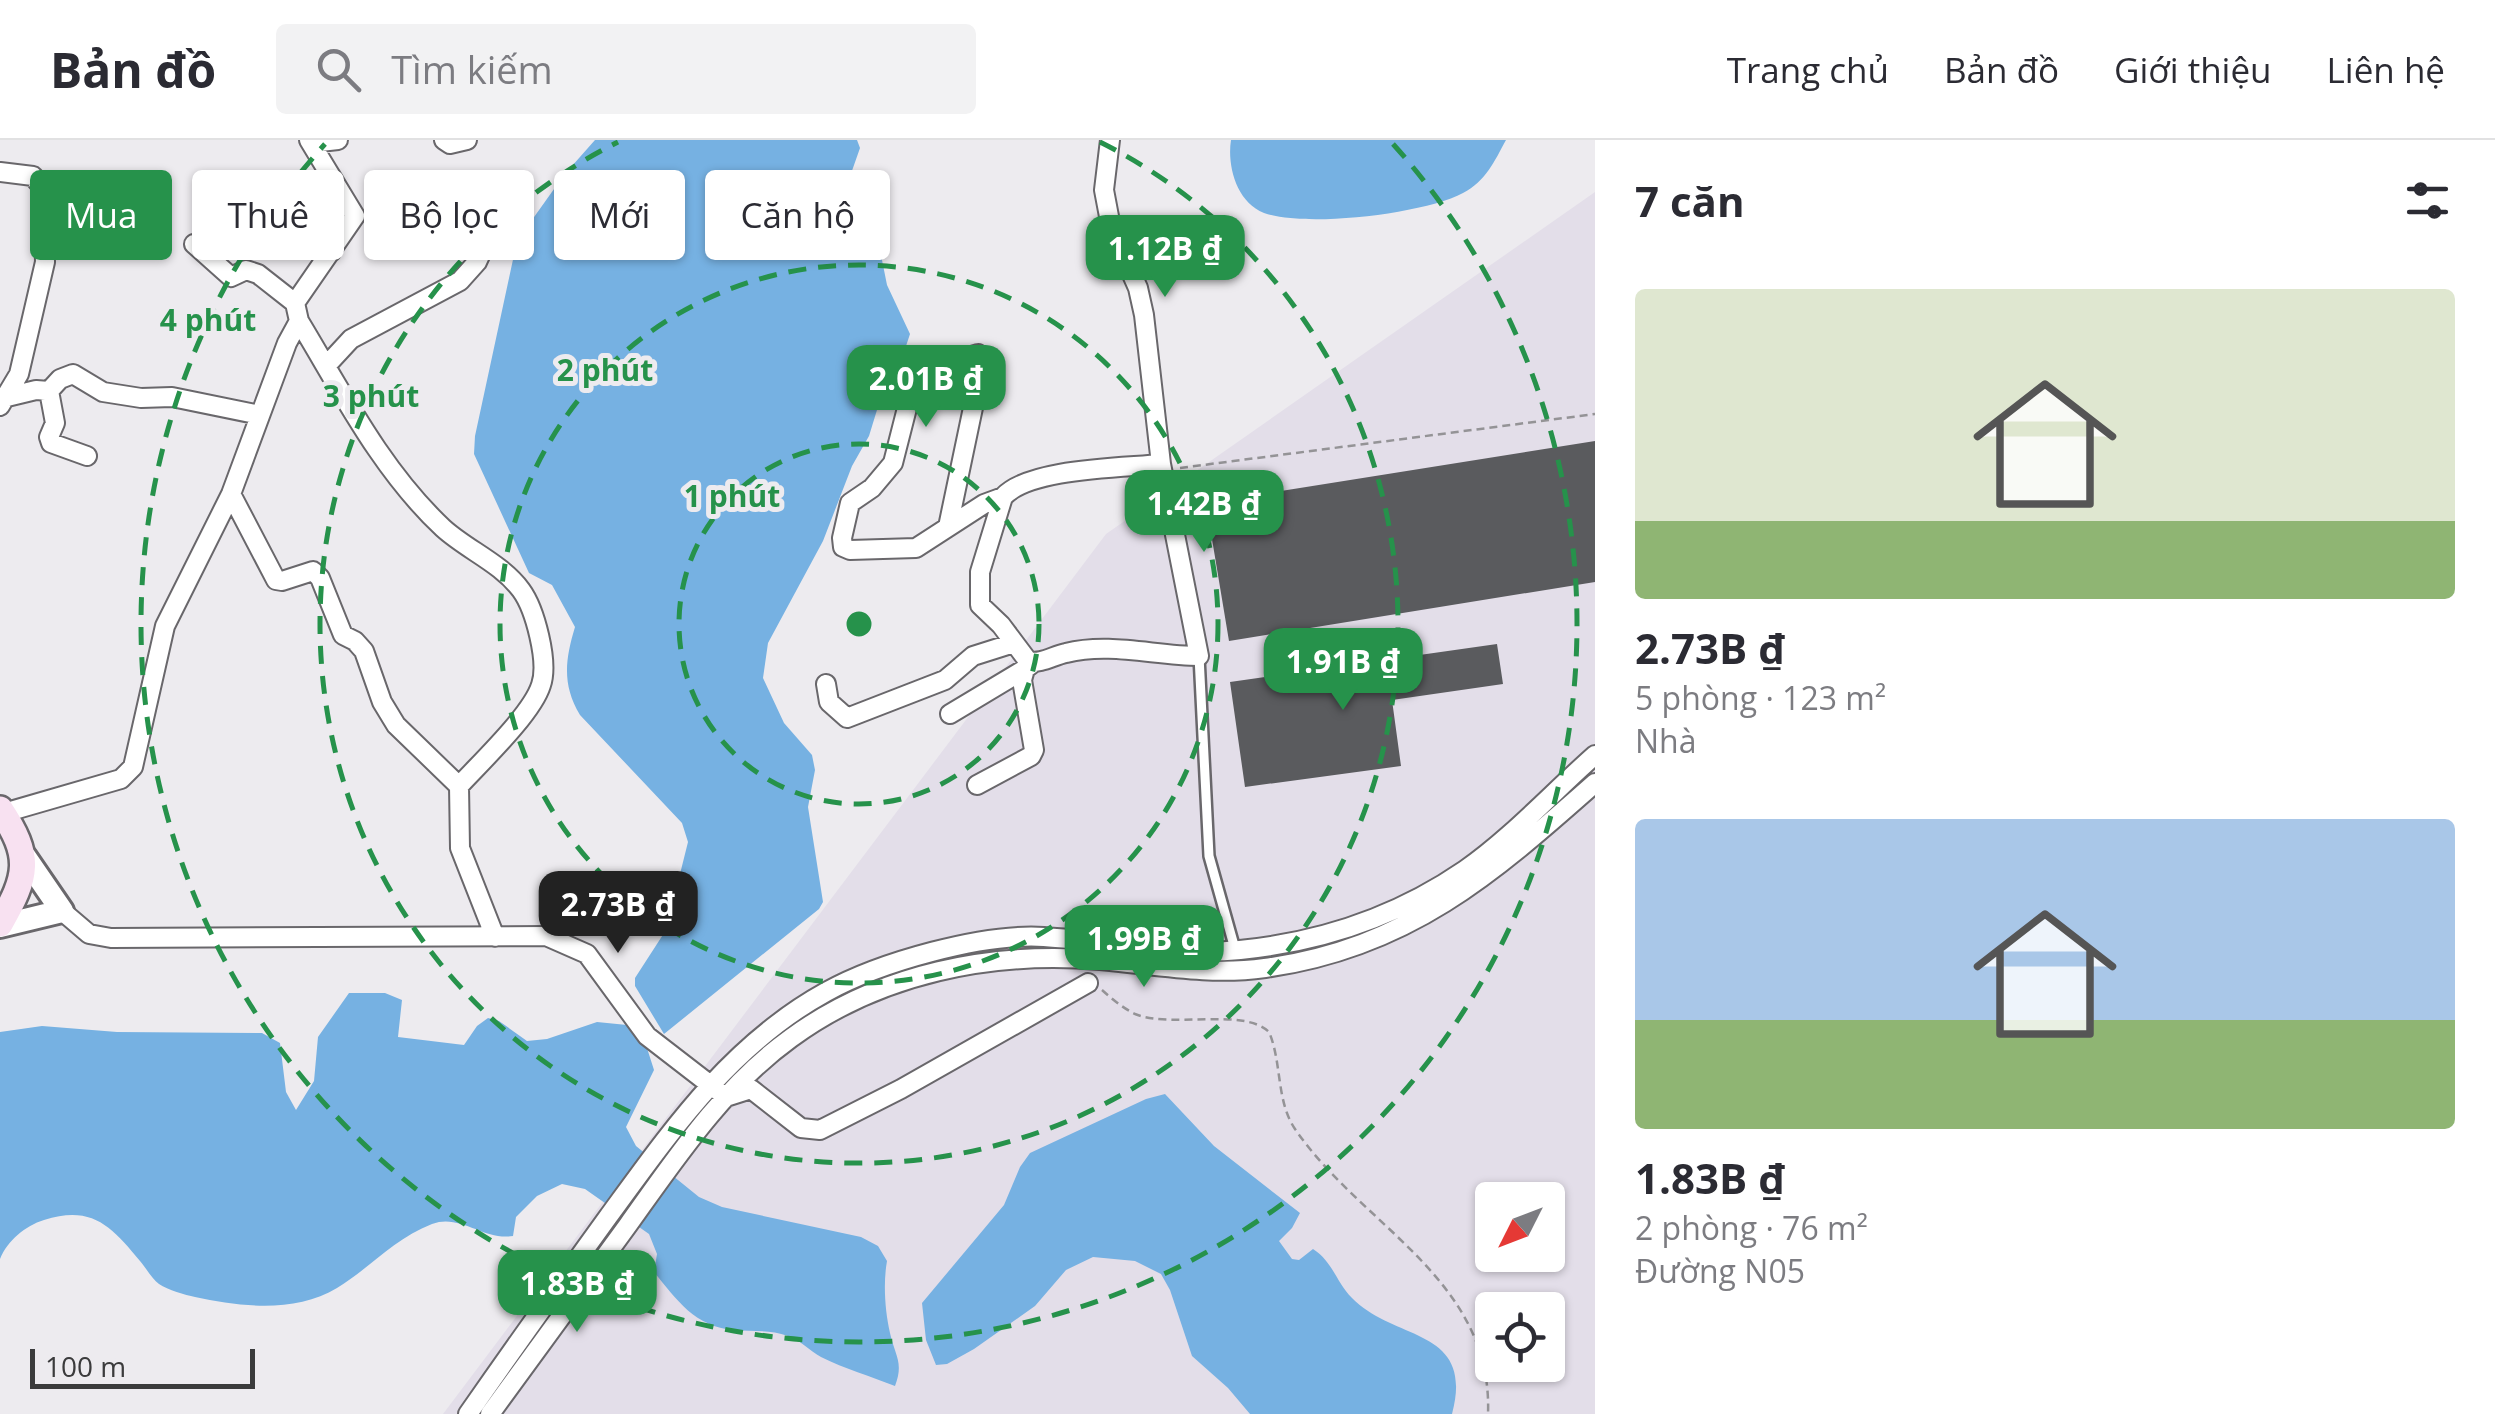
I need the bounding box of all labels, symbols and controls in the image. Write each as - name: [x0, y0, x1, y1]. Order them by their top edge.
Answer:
- search box: [276, 24, 976, 114]
- text: Bản đồ: [50, 37, 216, 102]
- icon: search: [311, 42, 366, 97]
- text: Tìm kiếm: [391, 43, 553, 95]
- text: Trang chủ: [1727, 46, 1889, 93]
- text: Bản đồ: [1944, 46, 2059, 93]
- text: Giới thiệu: [2114, 46, 2272, 93]
- text: Liên hệ: [2327, 46, 2445, 93]
- chip: Mua: [30, 170, 172, 260]
- chip: Thuê: [192, 170, 344, 260]
- chip: Bộ lọc: [364, 170, 534, 260]
- chip: Mới: [554, 170, 685, 260]
- chip: Căn hộ: [705, 170, 890, 260]
- text: 7 căn: [1635, 172, 1745, 229]
- icon: filters: [2400, 173, 2455, 228]
- pin: 1.12B ₫: [1073, 215, 1257, 300]
- text: 1.12B ₫: [1108, 226, 1222, 269]
- text: 4 phút: [160, 299, 256, 340]
- pin: 2.01B ₫: [834, 345, 1018, 430]
- text: 2 phút: [557, 349, 653, 390]
- icon: home: [1955, 354, 2135, 534]
- text: 2.01B ₫: [869, 356, 983, 399]
- text: 3 phút: [323, 375, 419, 416]
- pin: 1.42B ₫: [1112, 470, 1296, 555]
- text: 1 phút: [684, 475, 780, 516]
- text: 1.42B ₫: [1147, 481, 1261, 524]
- centre of rings: [841, 606, 877, 642]
- text: 2.73B ₫: [1635, 619, 1785, 676]
- pin: 1.91B ₫: [1251, 628, 1435, 713]
- text: 1.91B ₫: [1286, 639, 1400, 682]
- text: 5 phòng · 123 m²: [1635, 676, 1886, 719]
- text: Nhà: [1635, 719, 1697, 762]
- pin: 2.73B ₫: [526, 871, 710, 956]
- text: 2.73B ₫: [561, 882, 675, 925]
- icon: home: [1955, 884, 2135, 1064]
- pin: 1.99B ₫: [1052, 905, 1236, 990]
- text: 1.99B ₫: [1087, 916, 1201, 959]
- text: 1.83B ₫: [1635, 1149, 1785, 1206]
- north arrow: [1475, 1182, 1565, 1272]
- map controls: [1475, 1182, 1565, 1382]
- text: 2 phòng · 76 m²: [1635, 1206, 1868, 1249]
- text: Đường N05: [1635, 1249, 1805, 1292]
- pin: 1.83B ₫: [485, 1250, 669, 1335]
- text: 1.83B ₫: [520, 1261, 634, 1304]
- button: locate: [1475, 1292, 1565, 1382]
- scale bar: [30, 1344, 255, 1388]
- text: 100 m: [45, 1347, 126, 1385]

